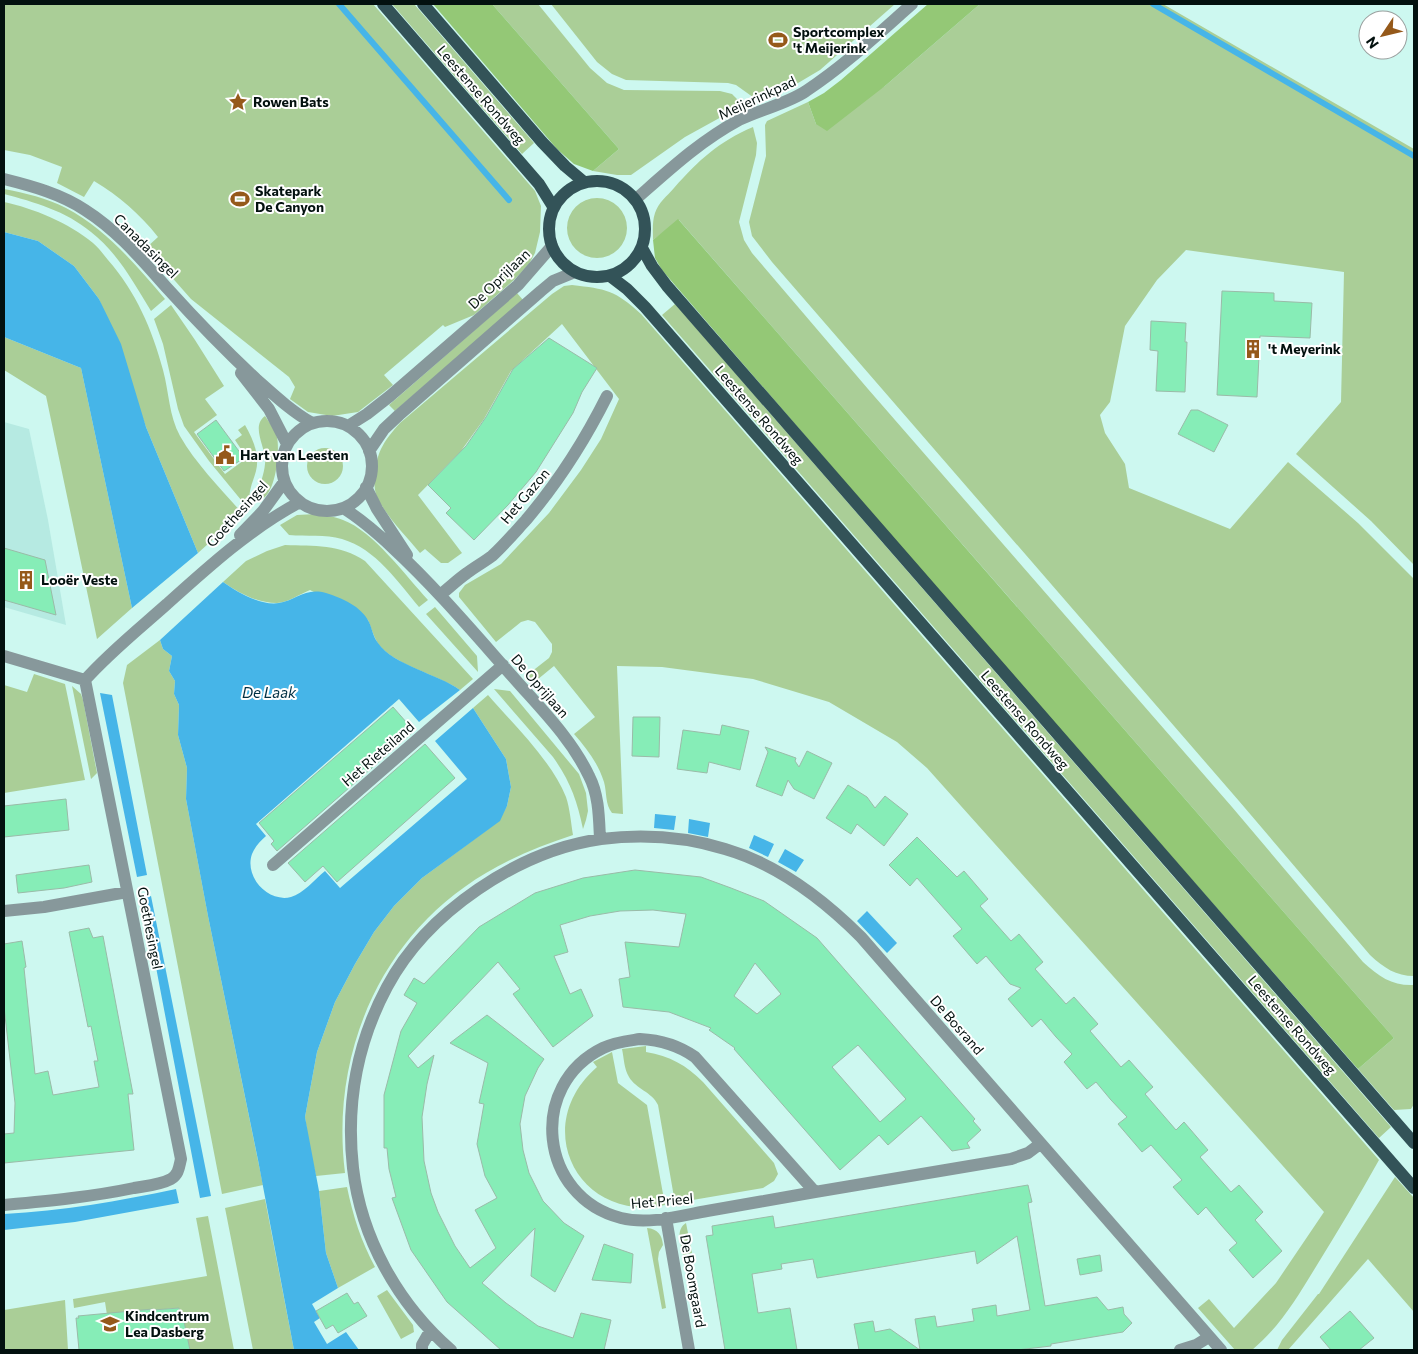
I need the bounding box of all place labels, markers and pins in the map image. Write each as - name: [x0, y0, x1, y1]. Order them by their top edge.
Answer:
- place label: Sportcomplex 't Meijerink: [793, 23, 885, 56]
- sports icon: Sportcomplex 't Meijerink: [767, 29, 789, 51]
- place icon: Rowen Bats: [227, 91, 249, 113]
- place label: Rowen Bats: [253, 93, 329, 110]
- place label: Skatepark De Canyon: [255, 182, 324, 215]
- sports icon: Skatepark De Canyon: [229, 188, 251, 210]
- building icon: 't Meyerink: [1242, 338, 1264, 360]
- place label: 't Meyerink: [1268, 340, 1341, 357]
- public building icon: Hart van Leesten: [214, 444, 236, 466]
- place label: Hart van Leesten: [240, 446, 349, 463]
- building icon: Looër Veste: [15, 569, 37, 591]
- place label: Looër Veste: [41, 571, 118, 588]
- place label: Kindcentrum Lea Dasberg: [125, 1307, 209, 1340]
- school or university icon: Kindcentrum Lea Dasberg: [99, 1313, 121, 1335]

